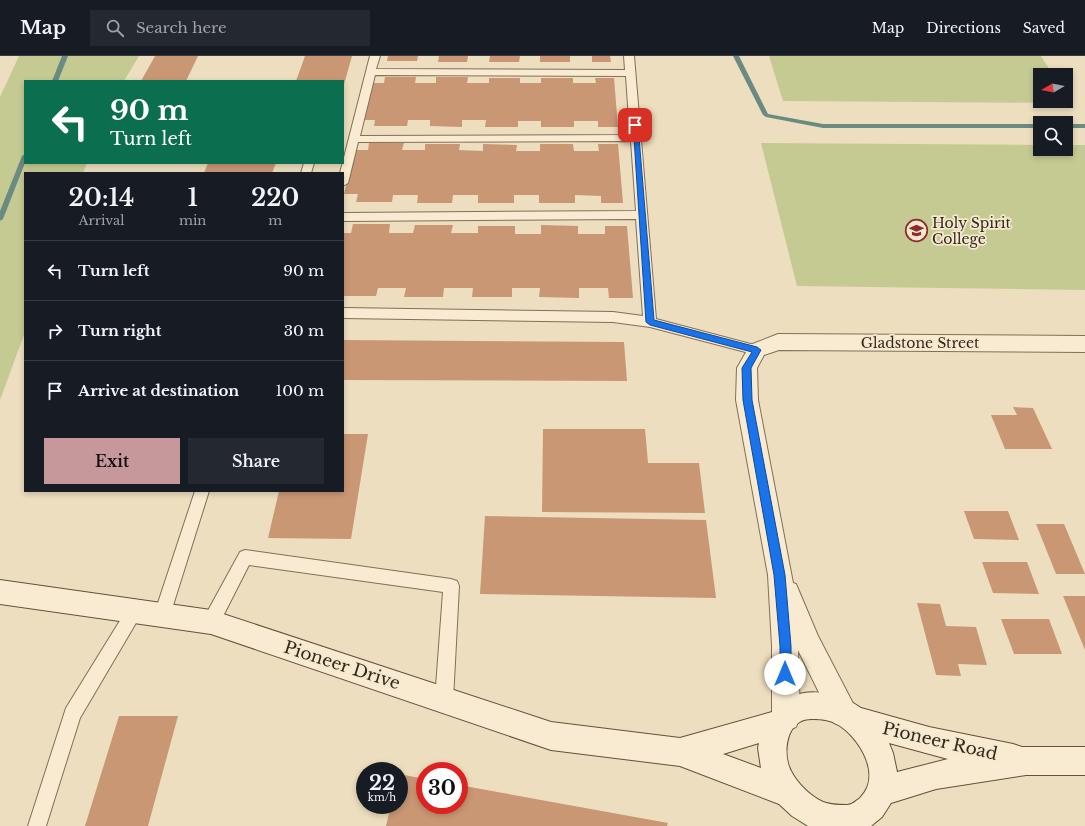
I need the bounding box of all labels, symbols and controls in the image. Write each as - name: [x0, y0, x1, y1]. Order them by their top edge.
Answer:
- search box: [90, 10, 370, 46]
- text: Map: [20, 16, 66, 39]
- icon: search: [104, 17, 126, 39]
- text: Search here: [136, 18, 227, 37]
- text: Map: [872, 19, 904, 37]
- text: Directions: [926, 19, 1001, 37]
- text: Saved: [1023, 19, 1065, 37]
- north arrow: [1033, 68, 1073, 108]
- map controls: [1033, 68, 1073, 156]
- text: 90 m: [110, 93, 188, 128]
- icon: left: [44, 96, 96, 148]
- pin: [618, 108, 652, 142]
- icon: arrive: [624, 114, 646, 136]
- button: search: [1033, 116, 1073, 156]
- text: Turn left: [110, 128, 192, 150]
- text: 20:14: [69, 183, 134, 212]
- text: 1: [187, 183, 198, 212]
- text: 220: [251, 183, 299, 212]
- text: Arrival: [78, 212, 125, 229]
- text: min: [179, 212, 206, 229]
- text: m: [268, 212, 282, 229]
- place label: Holy Spirit College: [932, 214, 1011, 248]
- school or university icon: Holy Spirit College: [904, 218, 930, 244]
- icon: left: [44, 260, 66, 282]
- text: Turn left: [78, 261, 149, 280]
- text: 90 m: [283, 261, 324, 280]
- icon: right: [44, 320, 66, 342]
- text: Turn right: [78, 321, 161, 340]
- text: 30 m: [284, 321, 324, 340]
- street label: Gladstone Street: [861, 334, 980, 352]
- icon: arrive: [44, 380, 66, 402]
- text: Arrive at destination: [78, 381, 239, 400]
- text: 100 m: [275, 381, 324, 400]
- button: Exit: [44, 438, 180, 484]
- button: Share: [188, 438, 324, 484]
- street label: Pioneer Drive: [281, 637, 403, 694]
- position arrow: [764, 653, 806, 695]
- street label: Pioneer Road: [880, 718, 1000, 765]
- speed limit sign: 30: [416, 762, 468, 814]
- text: 22: [369, 771, 395, 795]
- text: km/h: [368, 791, 396, 804]

